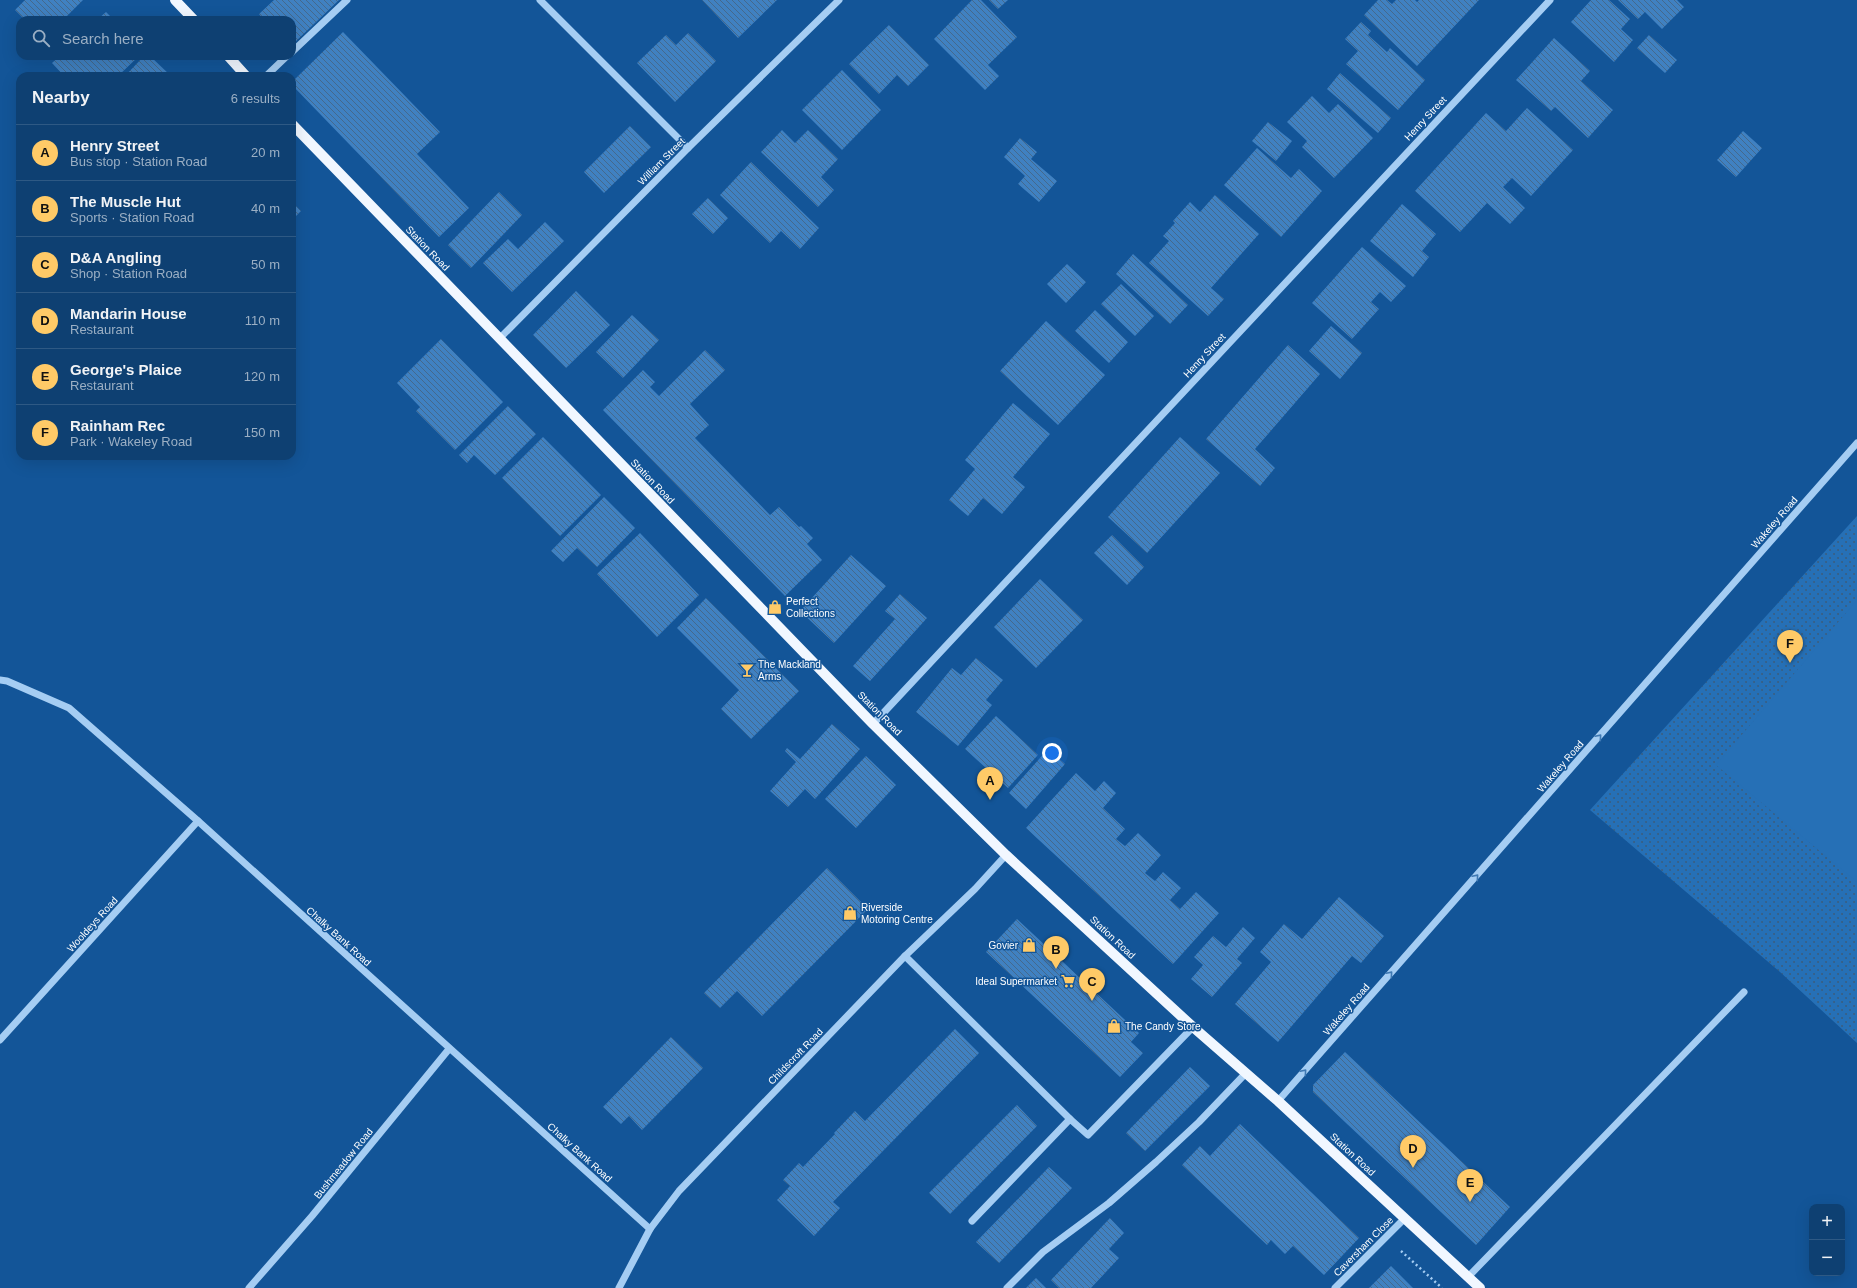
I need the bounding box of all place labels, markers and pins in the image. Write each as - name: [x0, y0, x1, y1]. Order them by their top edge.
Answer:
- place label: Perfect Collections: [786, 596, 835, 619]
- shop icon: Perfect Collections: [767, 599, 783, 615]
- pin: F: [1777, 630, 1803, 663]
- place label: The Mackland Arms: [758, 659, 821, 682]
- bar icon: The Mackland Arms: [739, 662, 755, 678]
- pin: A: [977, 767, 1003, 800]
- place label: Riverside Motoring Centre: [861, 902, 933, 925]
- shop icon: Riverside Motoring Centre: [842, 905, 858, 921]
- pin: B: [1043, 936, 1069, 969]
- shop icon: Govier: [1021, 937, 1037, 953]
- place label: Govier: [989, 940, 1019, 951]
- pin: C: [1079, 968, 1105, 1001]
- supermarket icon: Ideal Supermarket: [1060, 973, 1076, 989]
- place label: Ideal Supermarket: [975, 976, 1057, 987]
- shop icon: The Candy Store: [1106, 1018, 1122, 1034]
- place label: The Candy Store: [1125, 1021, 1201, 1032]
- pin: D: [1400, 1135, 1426, 1168]
- pin: E: [1457, 1169, 1483, 1202]

